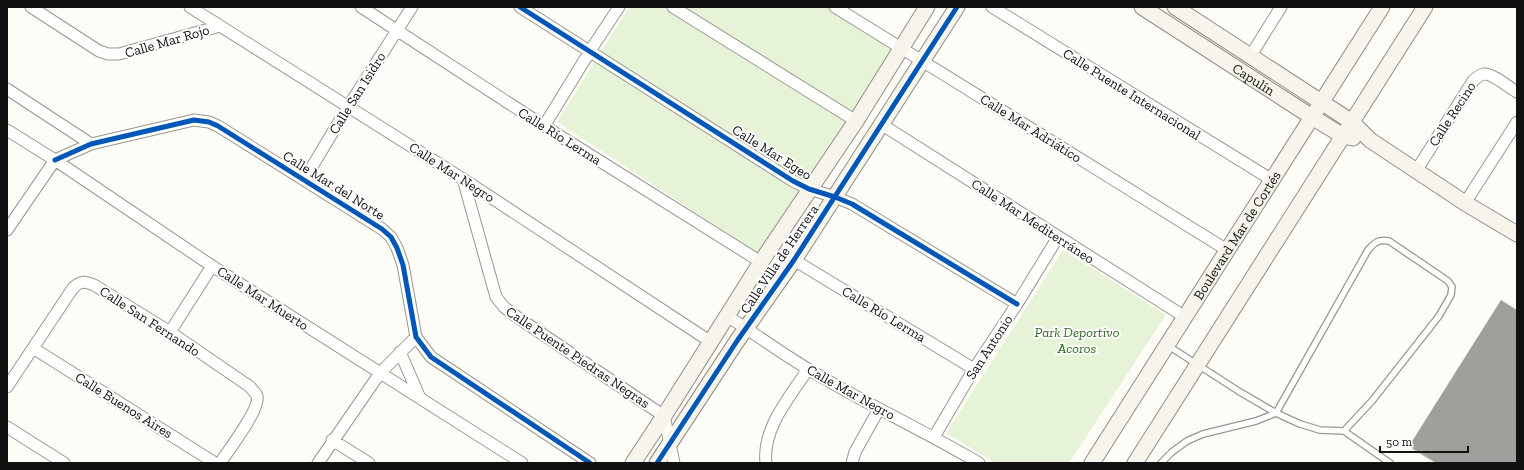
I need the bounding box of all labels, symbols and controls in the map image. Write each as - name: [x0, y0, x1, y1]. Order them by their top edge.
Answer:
- street label: Calle Mar Rojo: [123, 21, 211, 62]
- street label: Calle Puente Internacional: [1060, 45, 1204, 144]
- street label: Calle San Isidro: [325, 49, 389, 137]
- street label: Capulín: [1229, 60, 1278, 100]
- street label: Calle Recino: [1425, 79, 1480, 150]
- street label: Calle Mar Adriático: [977, 90, 1085, 166]
- street label: Calle Río Lerma: [515, 104, 605, 169]
- street label: Calle Mar Egeo: [729, 121, 815, 184]
- street label: Calle Mar Negro: [406, 139, 498, 206]
- street label: Calle Mar del Norte: [280, 147, 388, 224]
- street label: Boulevard Mar de Cortés: [1190, 168, 1285, 303]
- street label: Calle Mar Mediterráneo: [968, 175, 1097, 268]
- street label: Calle Villa de Herrera: [737, 201, 822, 317]
- street label: Calle Mar Muerto: [214, 263, 312, 334]
- street label: Calle San Fernando: [96, 283, 203, 360]
- street label: Calle Río Lerma: [839, 283, 929, 346]
- street label: Calle Puente Piedras Negras: [503, 303, 653, 412]
- street label: San Antonio: [962, 312, 1017, 383]
- park label: Park Deportivo Acoros: [1035, 324, 1120, 357]
- street label: Calle Mar Negro: [804, 361, 898, 424]
- street label: Calle Buenos Aires: [72, 369, 176, 442]
- scale bar: [1380, 428, 1468, 454]
- text: 50 m: [1386, 435, 1413, 449]

